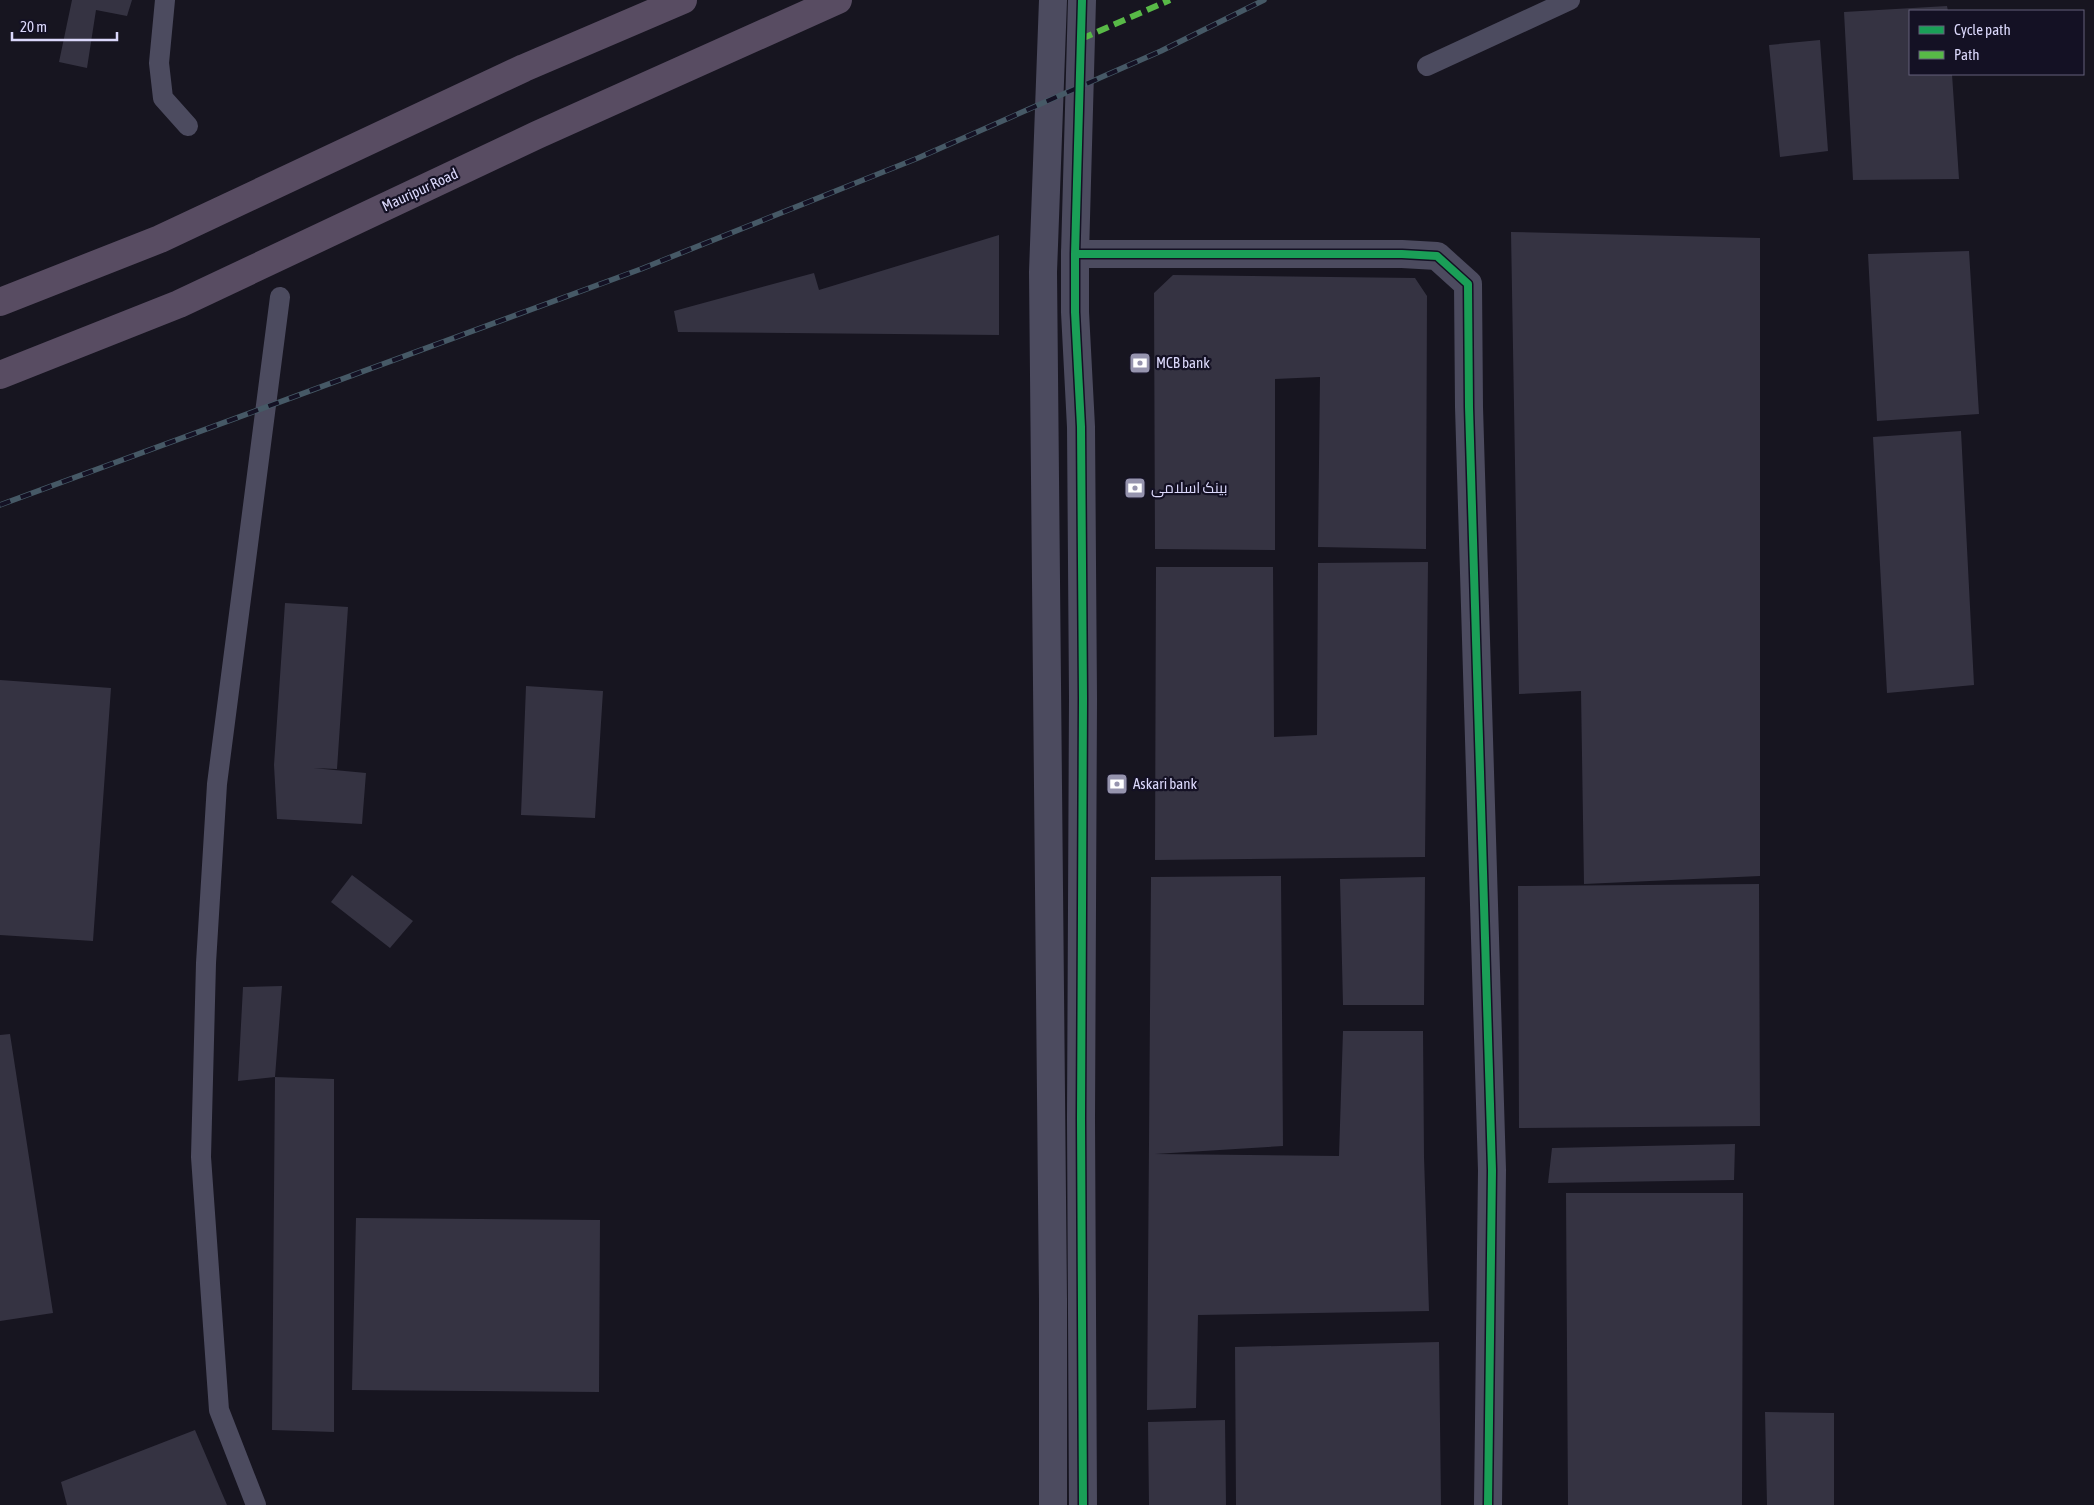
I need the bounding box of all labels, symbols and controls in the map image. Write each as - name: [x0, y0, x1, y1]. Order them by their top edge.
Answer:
- scale bar: [12, 10, 118, 42]
- legend: [1909, 10, 2084, 75]
- text: 20 m: [20, 18, 47, 35]
- text: Cycle path: [1954, 21, 2011, 38]
- text: Path: [1954, 46, 1980, 63]
- street label: Mauripur Road: [379, 165, 460, 214]
- bank icon: MCB bank: [1128, 351, 1152, 375]
- place label: MCB bank: [1156, 354, 1210, 371]
- bank icon: بینک اسلامی: [1123, 476, 1147, 500]
- place label: بینک اسلامی: [1151, 479, 1228, 498]
- bank icon: Askari bank: [1105, 772, 1129, 796]
- place label: Askari bank: [1133, 775, 1198, 792]

